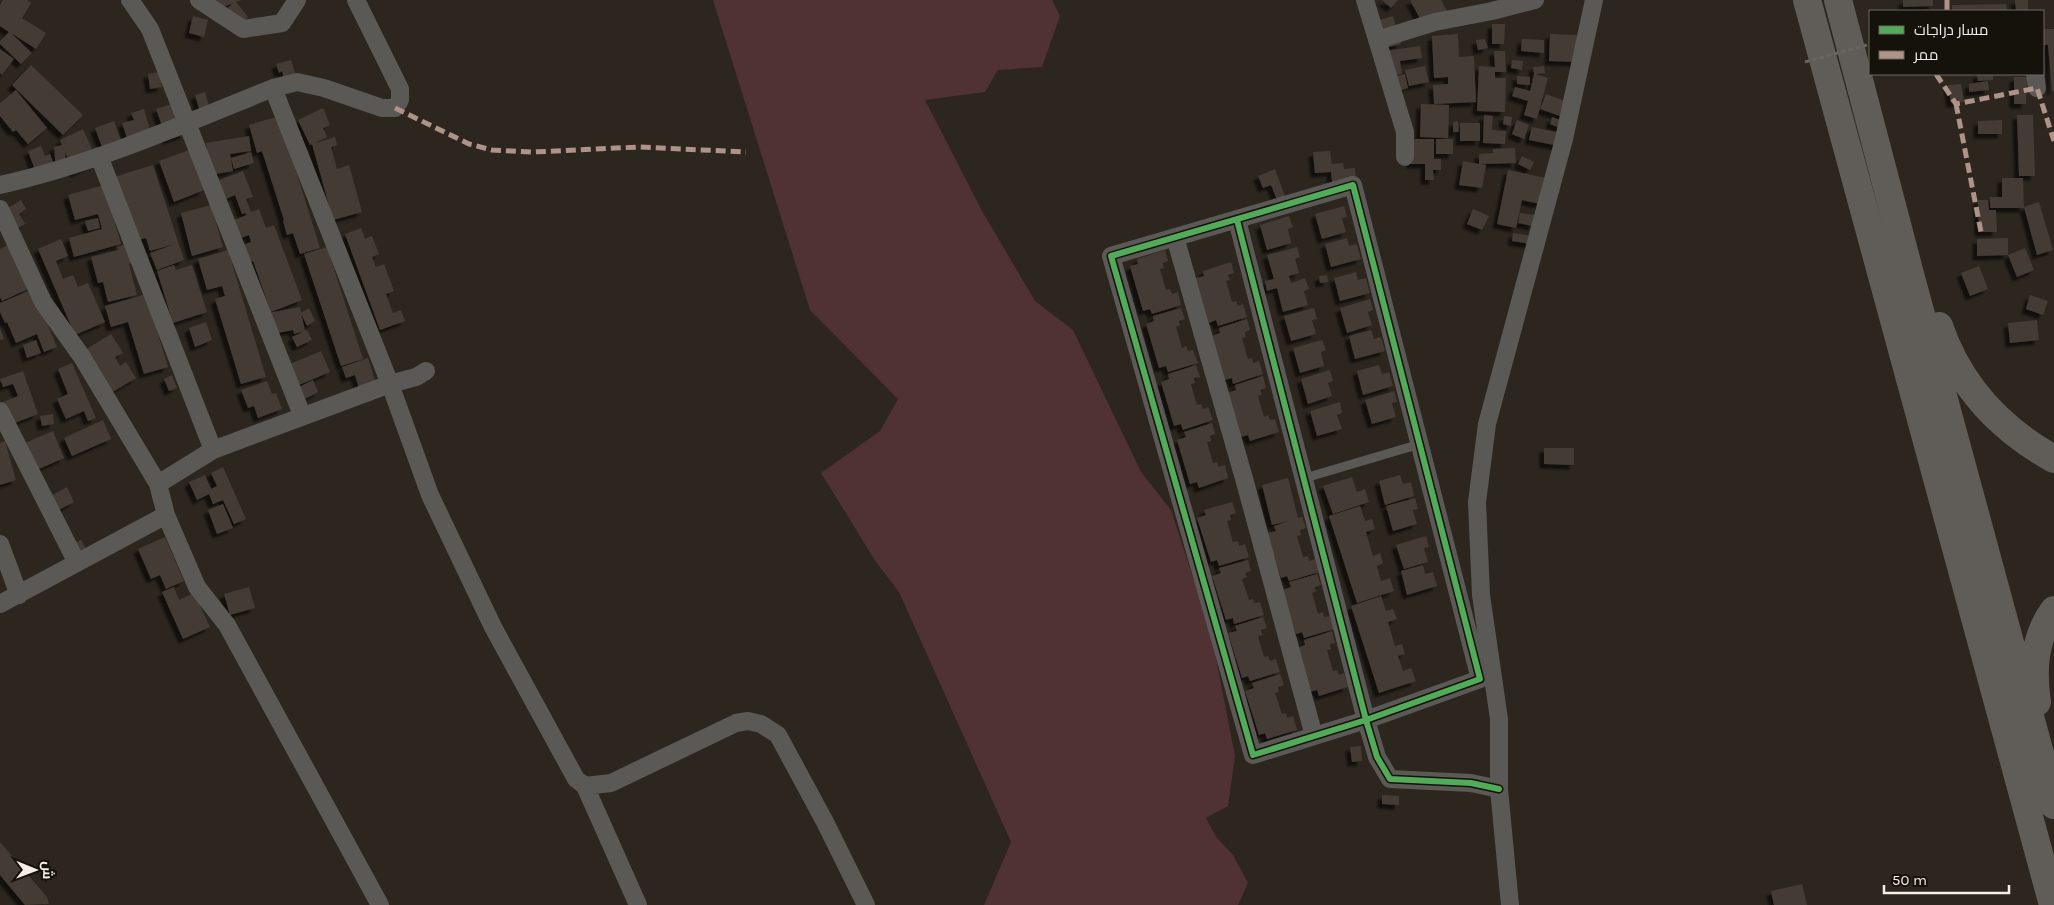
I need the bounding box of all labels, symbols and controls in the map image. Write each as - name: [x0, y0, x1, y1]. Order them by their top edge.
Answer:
- legend: [1869, 10, 2044, 75]
- text: مسار دراجات: [1914, 21, 1988, 39]
- text: ممر: [1913, 46, 1938, 64]
- north arrow: [10, 845, 60, 895]
- text: ش: [39, 861, 56, 879]
- scale bar: [1884, 862, 2009, 894]
- text: 50 m: [1892, 871, 1927, 889]

